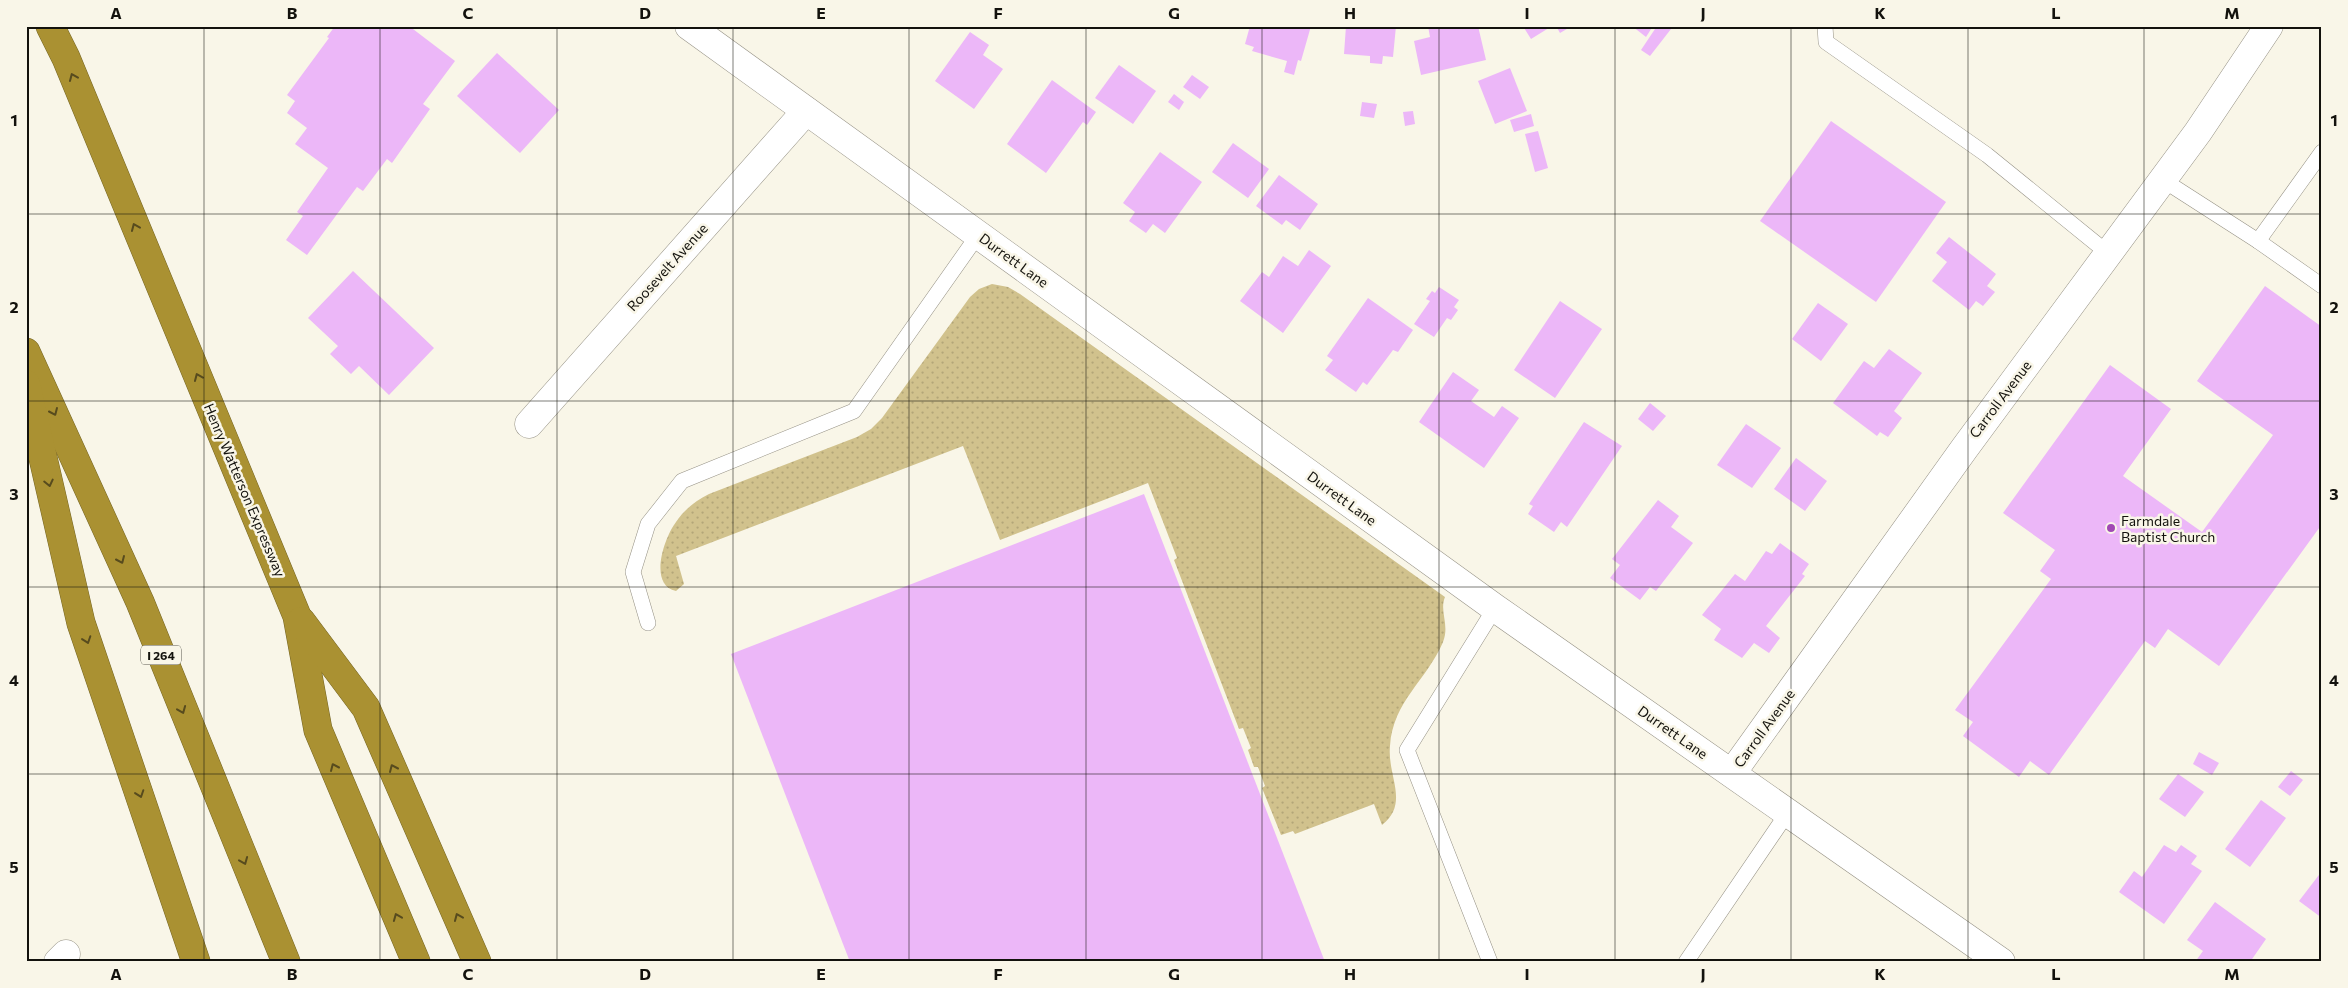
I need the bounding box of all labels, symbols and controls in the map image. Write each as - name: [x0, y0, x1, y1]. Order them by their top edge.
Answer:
- text: A: [110, 3, 122, 22]
- text: B: [287, 3, 298, 22]
- text: C: [463, 3, 474, 22]
- text: D: [639, 3, 651, 22]
- text: E: [816, 3, 826, 22]
- text: F: [993, 3, 1003, 22]
- text: G: [1168, 3, 1180, 22]
- text: H: [1344, 3, 1356, 22]
- text: I: [1524, 3, 1530, 22]
- text: J: [1700, 3, 1706, 22]
- text: K: [1874, 3, 1886, 22]
- text: L: [2051, 3, 2061, 22]
- text: M: [2224, 3, 2240, 22]
- one-way arrow: [69, 73, 80, 82]
- text: 1: [10, 110, 18, 129]
- text: 1: [2330, 110, 2338, 129]
- street label: Roosevelt Avenue: [623, 220, 711, 314]
- one-way arrow: [131, 223, 142, 232]
- street label: Durrett Lane: [976, 229, 1052, 291]
- text: 2: [9, 297, 19, 316]
- text: 2: [2329, 297, 2339, 316]
- street label: Carroll Avenue: [1965, 357, 2035, 441]
- one-way arrow: [193, 373, 204, 382]
- street label: Henry Watterson Expressway: [201, 401, 289, 579]
- one-way arrow: [47, 407, 58, 416]
- street label: Durrett Lane: [1304, 467, 1380, 529]
- one-way arrow: [43, 478, 54, 487]
- text: 3: [9, 484, 19, 503]
- text: 3: [2329, 484, 2339, 503]
- place label: Farmdale Baptist Church: [2121, 512, 2215, 545]
- marker: Farmdale Baptist Church: [2105, 522, 2117, 534]
- one-way arrow: [114, 555, 125, 564]
- one-way arrow: [82, 636, 92, 644]
- road number: I 264: [141, 646, 181, 664]
- text: 4: [9, 670, 19, 689]
- text: 4: [2329, 670, 2339, 689]
- street label: Carroll Avenue: [1730, 686, 1798, 770]
- street label: Durrett Lane: [1635, 702, 1711, 762]
- one-way arrow: [176, 705, 187, 714]
- one-way arrow: [330, 763, 341, 772]
- one-way arrow: [388, 764, 399, 773]
- one-way arrow: [134, 790, 144, 798]
- one-way arrow: [238, 856, 249, 865]
- text: 5: [9, 857, 19, 876]
- text: 5: [2329, 857, 2339, 876]
- one-way arrow: [393, 913, 403, 922]
- one-way arrow: [453, 913, 464, 922]
- text: A: [110, 964, 122, 983]
- text: B: [287, 964, 298, 983]
- text: C: [463, 964, 474, 983]
- text: D: [639, 964, 651, 983]
- text: E: [816, 964, 826, 983]
- text: F: [993, 964, 1003, 983]
- text: G: [1168, 964, 1180, 983]
- text: H: [1344, 964, 1356, 983]
- text: I: [1524, 964, 1530, 983]
- text: J: [1700, 964, 1706, 983]
- text: K: [1874, 964, 1886, 983]
- text: L: [2051, 964, 2061, 983]
- text: M: [2224, 964, 2240, 983]

